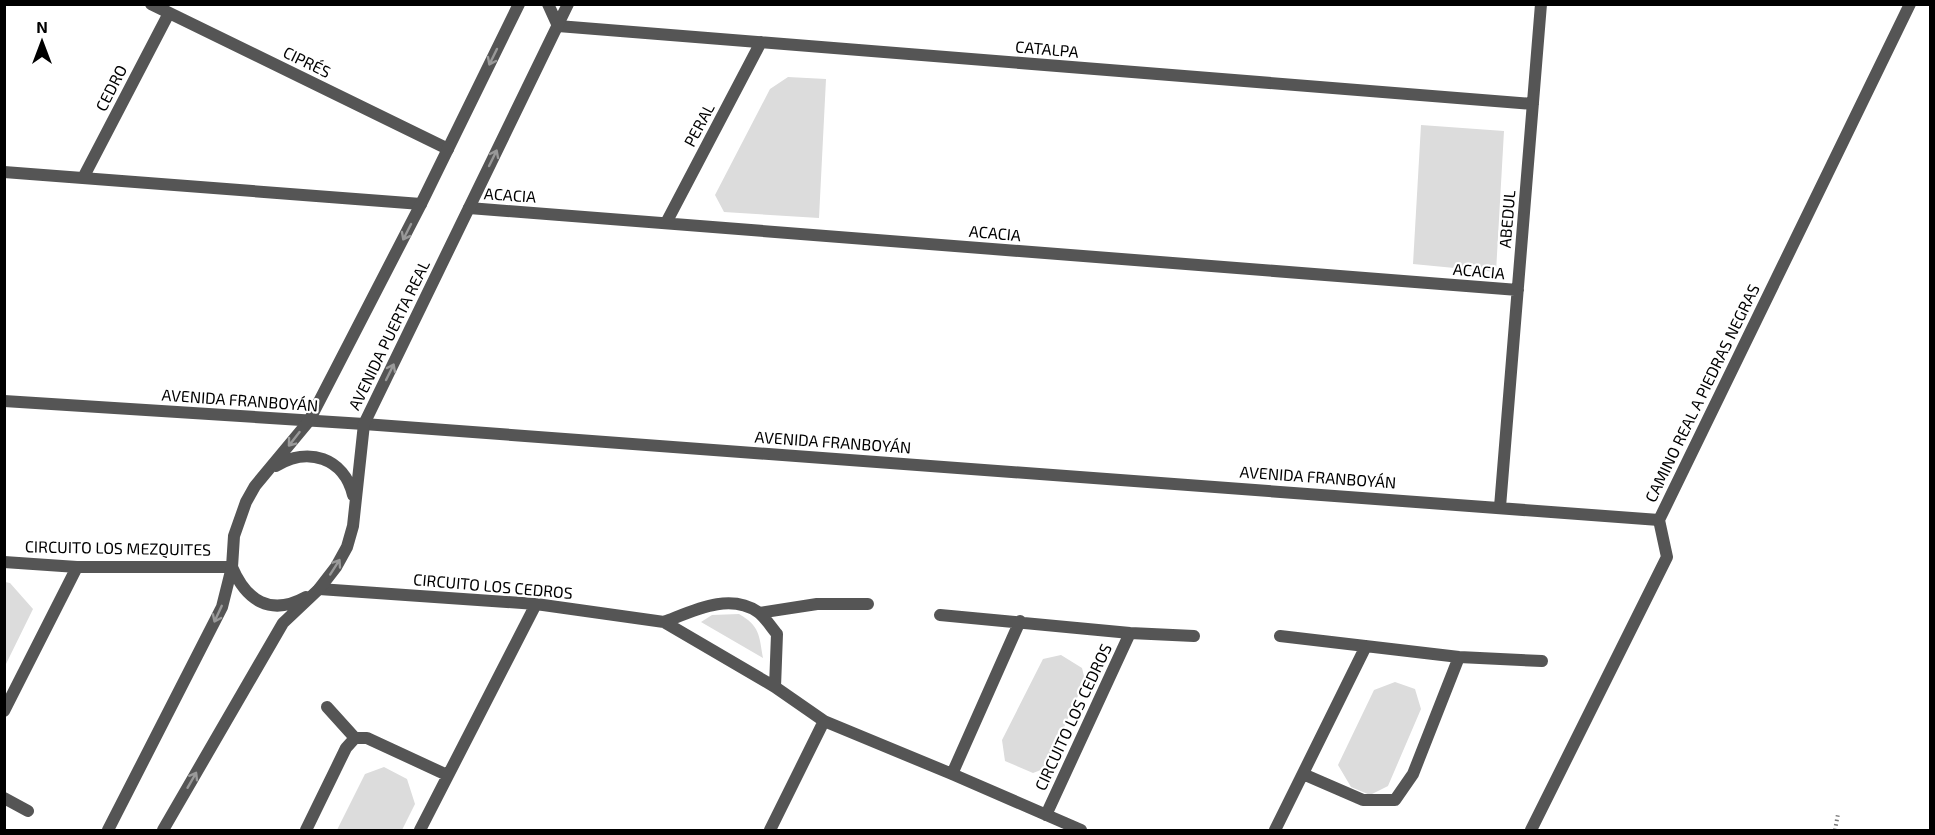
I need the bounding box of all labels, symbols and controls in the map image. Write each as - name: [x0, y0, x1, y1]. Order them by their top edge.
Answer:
- north arrow: [12, 12, 72, 72]
- text: N: [36, 17, 48, 36]
- street label: CATALPA: [1015, 36, 1080, 61]
- street label: CIPRÉS: [280, 42, 334, 81]
- one-way arrow: [487, 48, 499, 66]
- street label: CEDRO: [91, 62, 130, 114]
- street label: PERAL: [679, 100, 718, 150]
- one-way arrow: [488, 150, 500, 168]
- street label: ACACIA: [483, 183, 537, 206]
- street label: ABEDUL: [1494, 189, 1519, 249]
- street label: ACACIA: [968, 221, 1022, 244]
- one-way arrow: [401, 222, 412, 240]
- street label: AVENIDA PUERTA REAL: [344, 257, 433, 413]
- street label: ACACIA: [1452, 259, 1506, 282]
- street label: CAMINO REAL A PIEDRAS NEGRAS: [1640, 281, 1763, 505]
- one-way arrow: [384, 363, 396, 381]
- street label: AVENIDA FRANBOYÁN: [161, 385, 319, 414]
- street label: AVENIDA FRANBOYÁN: [754, 427, 912, 456]
- one-way arrow: [287, 431, 300, 447]
- street label: AVENIDA FRANBOYÁN: [1239, 462, 1397, 491]
- street label: CIRCUITO LOS MEZQUITES: [25, 536, 211, 560]
- one-way arrow: [329, 559, 342, 576]
- street label: CIRCUITO LOS CEDROS: [413, 569, 574, 602]
- one-way arrow: [212, 604, 224, 622]
- street label: CIRCUITO LOS CEDROS: [1030, 640, 1115, 793]
- one-way arrow: [186, 772, 198, 789]

